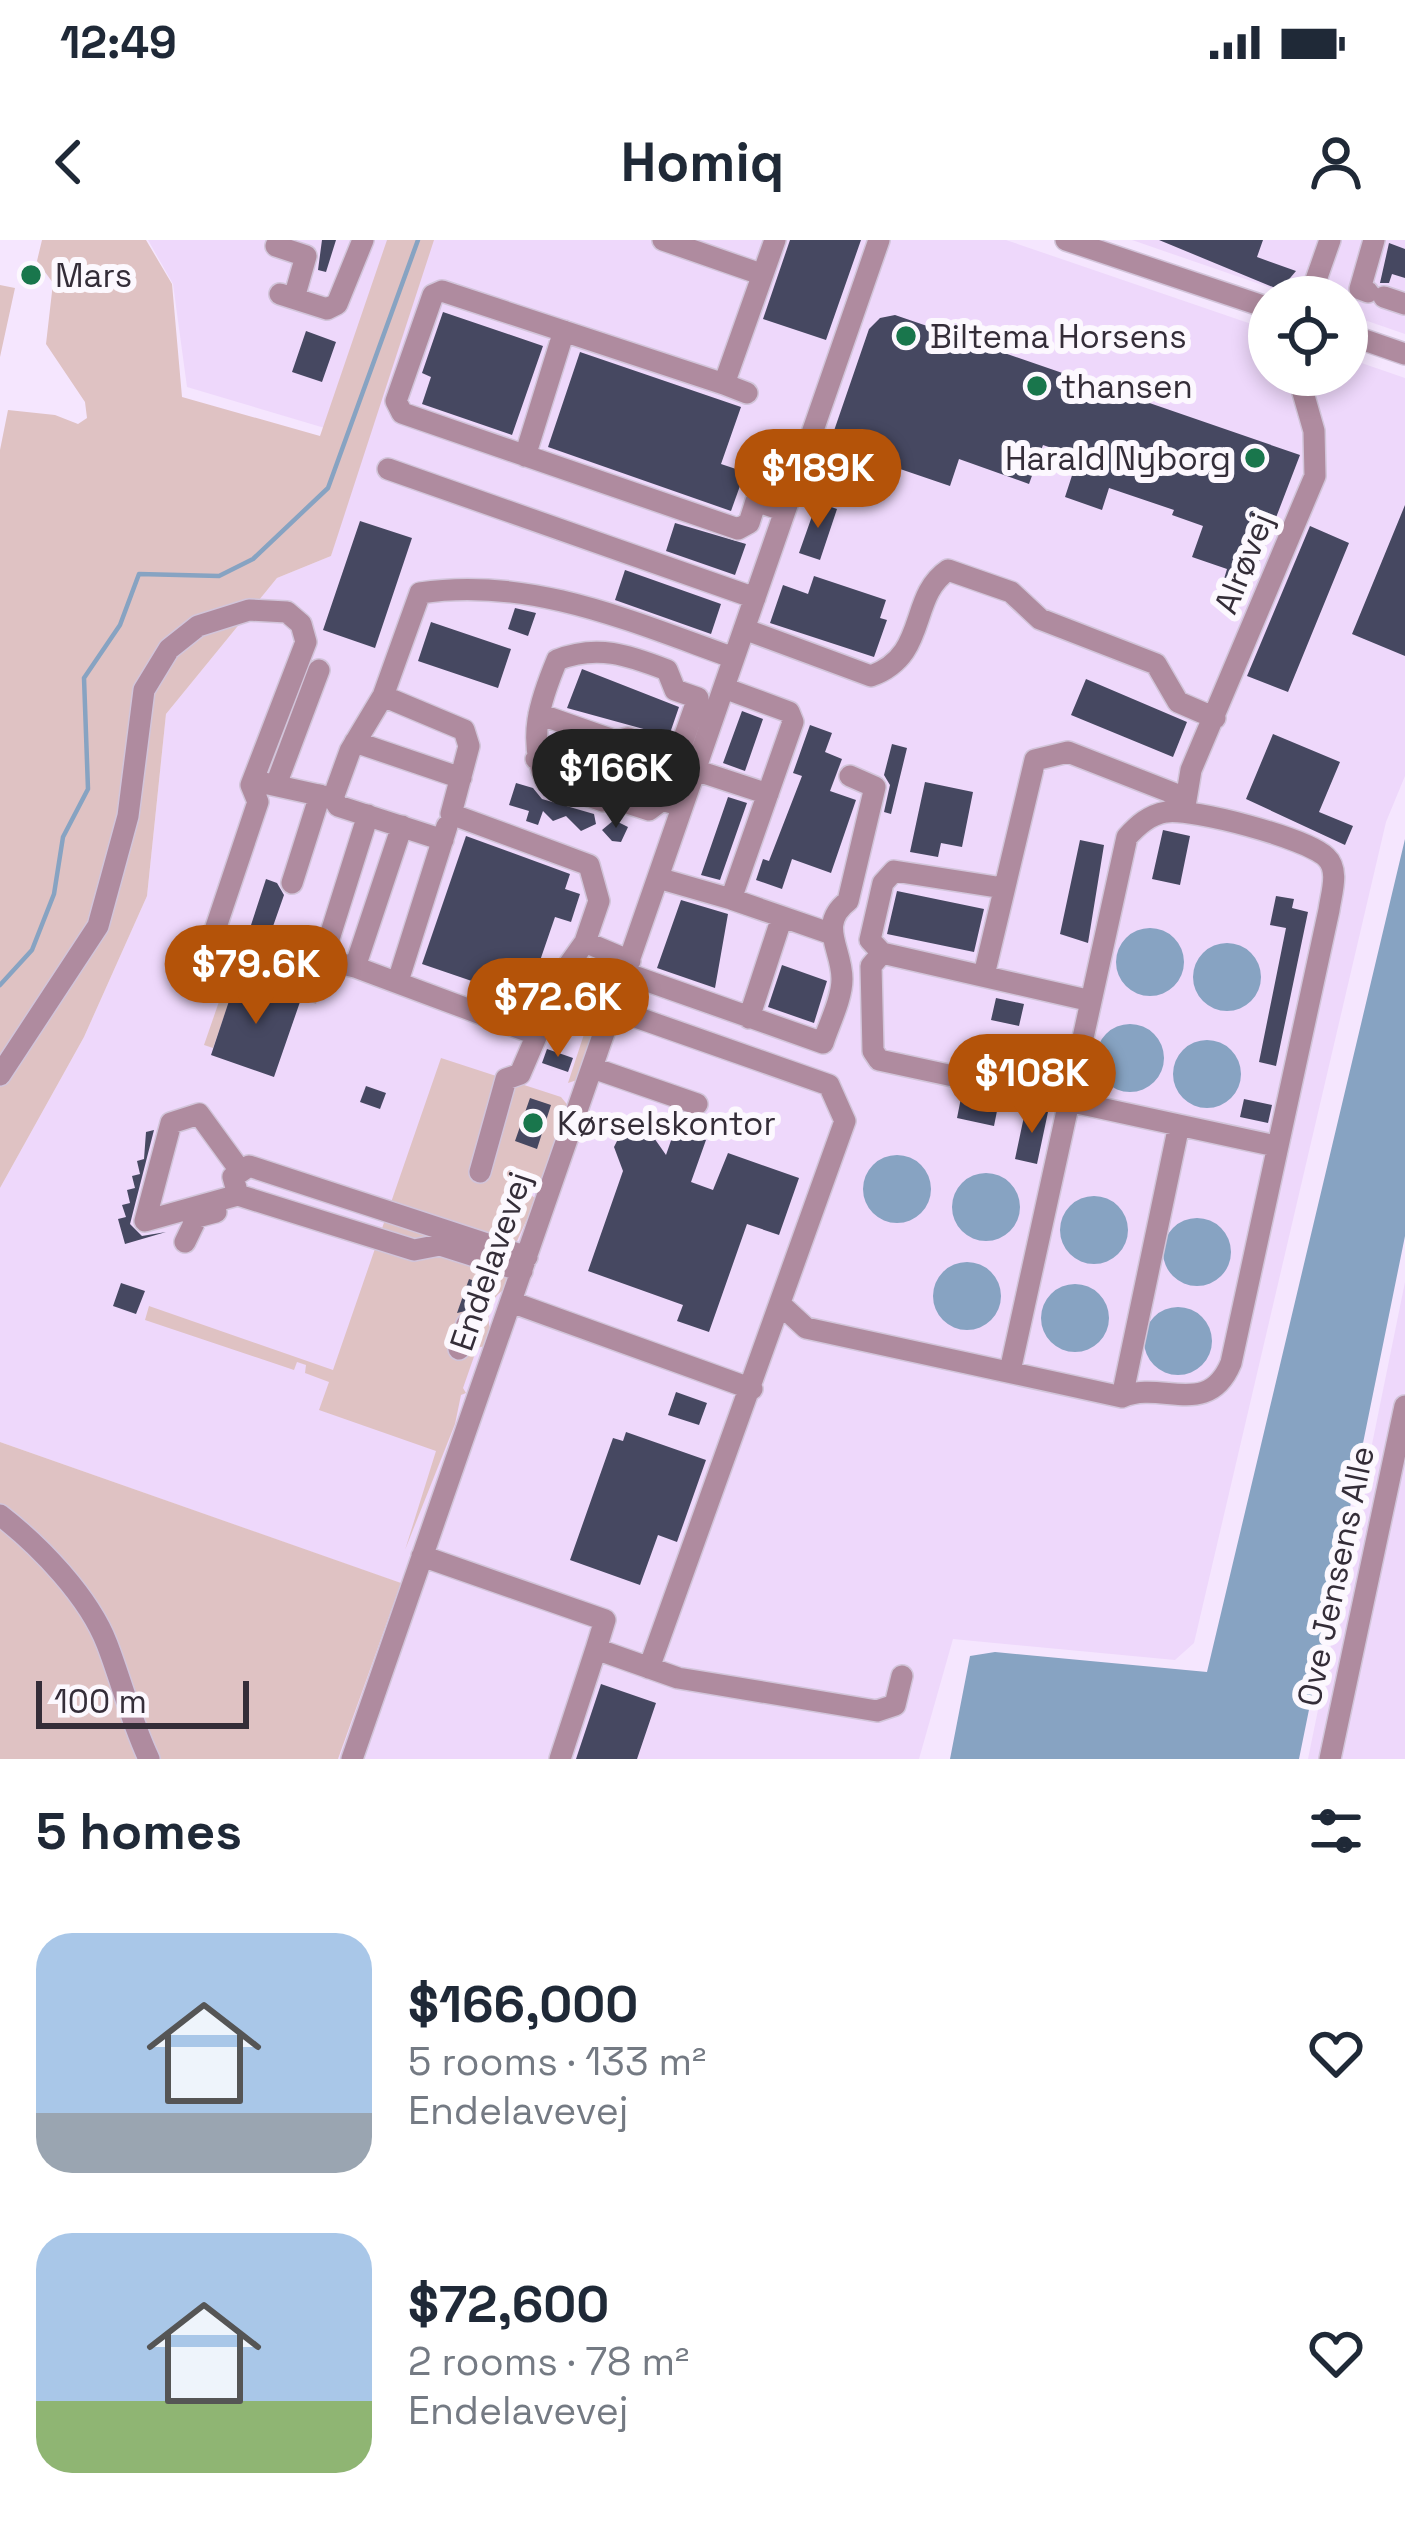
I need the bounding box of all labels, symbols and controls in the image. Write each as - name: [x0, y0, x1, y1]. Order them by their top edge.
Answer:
- text: 12:49: [60, 14, 177, 71]
- text: Homiq: [621, 128, 784, 197]
- icon: back: [36, 129, 102, 195]
- icon: person: [1303, 129, 1369, 195]
- place label: Mars: [55, 255, 132, 297]
- marker: Mars: [18, 262, 44, 288]
- map controls: [1248, 276, 1368, 396]
- button: locate: [1248, 276, 1368, 396]
- place label: Biltema Horsens: [930, 316, 1187, 358]
- marker: Biltema Horsens: [893, 323, 919, 349]
- place label: thansen: [1061, 366, 1193, 408]
- marker: thansen: [1024, 373, 1050, 399]
- pin: $189K: [734, 429, 902, 531]
- place label: Harald Nyborg: [1005, 438, 1231, 480]
- text: $189K: [761, 443, 875, 492]
- marker: Harald Nyborg: [1242, 445, 1268, 471]
- street label: Alrøvej: [1205, 507, 1283, 620]
- pin: $166K: [532, 729, 700, 831]
- text: $166K: [559, 743, 673, 792]
- pin: $79.6K: [158, 925, 354, 1027]
- text: $79.6K: [192, 939, 320, 988]
- pin: $72.6K: [460, 958, 656, 1060]
- text: $72.6K: [494, 972, 622, 1021]
- pin: $108K: [948, 1034, 1116, 1136]
- text: $108K: [975, 1048, 1089, 1097]
- place label: Kørselskontor: [557, 1103, 776, 1145]
- marker: Kørselskontor: [520, 1110, 546, 1136]
- street label: Endelavevej: [441, 1166, 541, 1356]
- street label: Ove Jensens Alle: [1288, 1442, 1384, 1710]
- scale bar: [36, 1675, 249, 1728]
- text: 100 m: [54, 1681, 147, 1723]
- icon: filters: [1303, 1798, 1369, 1864]
- text: 5 homes: [36, 1799, 242, 1864]
- text: $166,000: [408, 1972, 638, 2037]
- icon: home: [132, 1981, 276, 2125]
- icon: heart: [1303, 2020, 1369, 2086]
- text: 5 rooms · 133 m²: [408, 2037, 706, 2086]
- text: Endelavevej: [408, 2086, 628, 2135]
- text: $72,600: [408, 2272, 609, 2337]
- icon: home: [132, 2281, 276, 2425]
- icon: heart: [1303, 2320, 1369, 2386]
- text: 2 rooms · 78 m²: [408, 2337, 689, 2386]
- text: Endelavevej: [408, 2386, 628, 2435]

